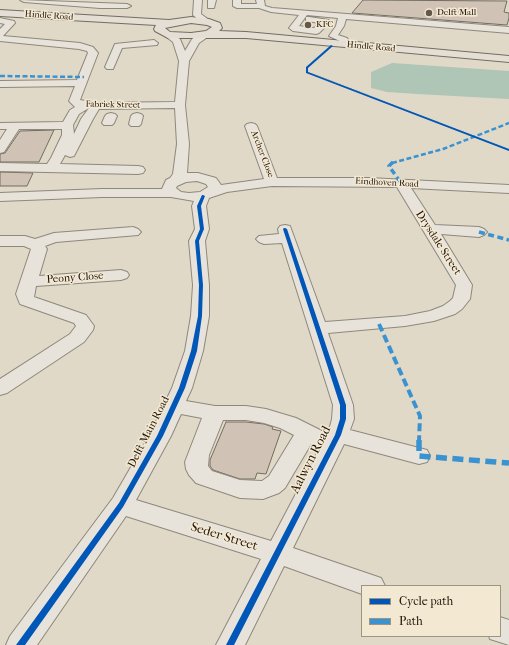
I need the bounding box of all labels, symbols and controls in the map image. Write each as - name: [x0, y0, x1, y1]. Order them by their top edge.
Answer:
- marker: Delft Mall: [424, 8, 434, 18]
- place label: Delft Mall: [437, 8, 476, 18]
- street label: Hindle Road: [24, 9, 74, 23]
- marker: KFC: [303, 20, 313, 30]
- place label: KFC: [316, 20, 333, 30]
- street label: Hindle Road: [346, 39, 396, 55]
- street label: Fabriek Street: [86, 99, 140, 111]
- street label: Archer Close: [248, 129, 276, 179]
- street label: Eindhoven Road: [355, 176, 419, 190]
- street label: Drysdale Street: [412, 208, 464, 278]
- street label: Peony Close: [46, 269, 104, 287]
- street label: Delft Main Road: [125, 394, 173, 470]
- street label: Aalwyn Road: [287, 424, 335, 496]
- street label: Seder Street: [189, 519, 259, 555]
- legend: [361, 585, 501, 637]
- text: Cycle path: [399, 594, 453, 608]
- text: Path: [399, 614, 423, 628]

